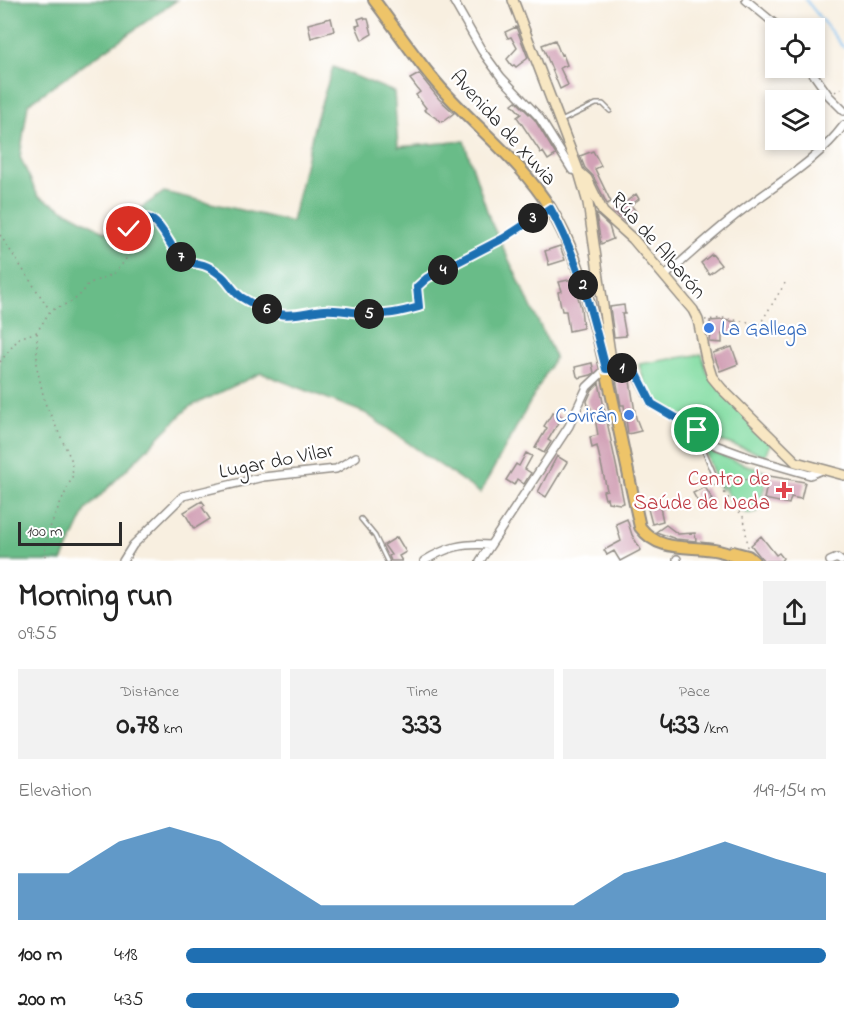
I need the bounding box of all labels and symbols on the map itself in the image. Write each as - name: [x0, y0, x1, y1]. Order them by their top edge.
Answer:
- street label: Avenida de Xuvia: [442, 64, 563, 193]
- street label: Rúa de Albarón: [602, 186, 713, 306]
- pin: [103, 203, 154, 254]
- pin: 3: [518, 203, 548, 233]
- pin: 7: [166, 242, 196, 272]
- pin: 4: [428, 255, 458, 285]
- pin: 2: [568, 270, 598, 300]
- pin: 6: [252, 294, 282, 324]
- pin: 5: [354, 299, 384, 329]
- place label: La Gallega: [721, 315, 807, 347]
- marker: La Gallega: [702, 321, 716, 335]
- pin: 1: [607, 353, 637, 383]
- place label: Covirán: [555, 402, 617, 432]
- pin: [671, 404, 722, 455]
- marker: Covirán: [622, 408, 636, 422]
- street label: Lugar do Vilar: [216, 436, 337, 490]
- place label: Centro de Saúde de Neda: [634, 465, 771, 519]
- marker: Centro de Saúde de Neda: [775, 481, 793, 499]
- scale bar: [18, 519, 122, 546]

